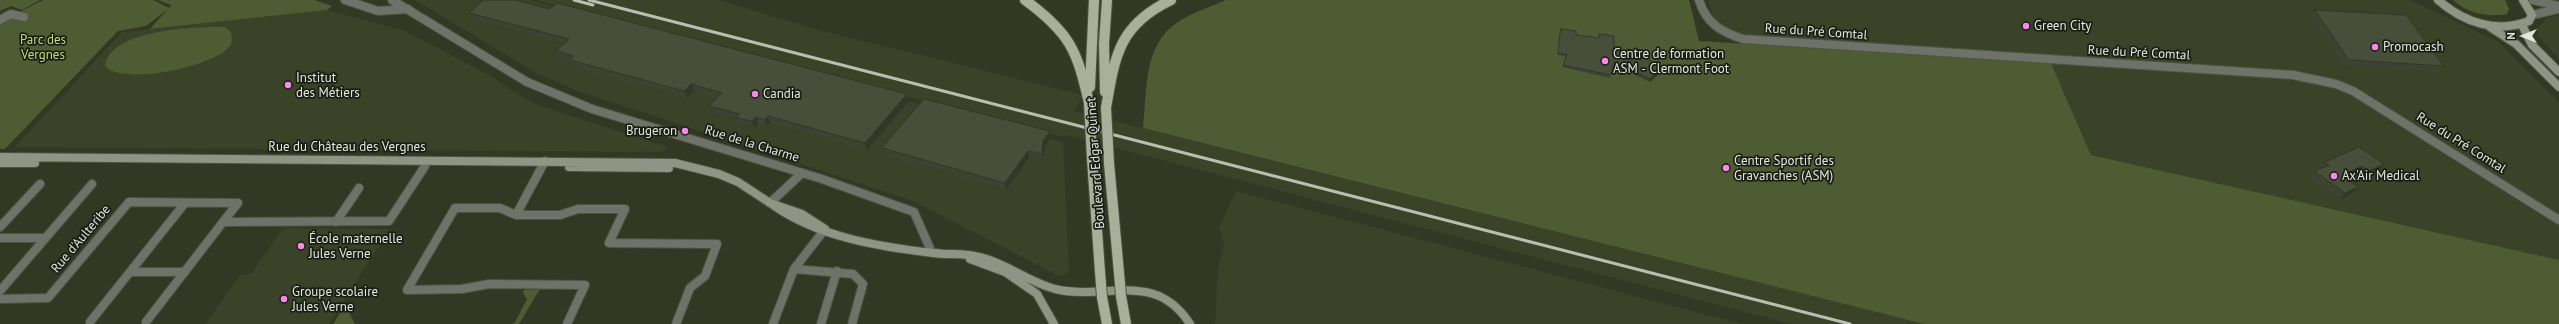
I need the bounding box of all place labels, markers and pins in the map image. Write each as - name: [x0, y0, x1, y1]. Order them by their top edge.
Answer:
- place label: Green City: [2034, 18, 2091, 34]
- marker: Green City: [2021, 21, 2031, 31]
- place label: Promocash: [2383, 39, 2444, 55]
- marker: Promocash: [2370, 42, 2380, 52]
- place label: Centre de formation ASM - Clermont Foot: [1613, 46, 1729, 77]
- marker: Centre de formation ASM - Clermont Foot: [1600, 56, 1610, 66]
- place label: Institut des Métiers: [296, 70, 360, 101]
- marker: Institut des Métiers: [283, 80, 293, 90]
- place label: Candia: [763, 86, 801, 102]
- marker: Candia: [750, 89, 760, 99]
- place label: Brugeron: [626, 123, 677, 139]
- marker: Brugeron: [680, 126, 690, 136]
- place label: Centre Sportif des Gravanches (ASM): [1734, 153, 1834, 184]
- marker: Centre Sportif des Gravanches (ASM): [1721, 163, 1731, 173]
- place label: Ax'Air Medical: [2342, 168, 2420, 184]
- marker: Ax'Air Medical: [2329, 171, 2339, 181]
- place label: École maternelle Jules Verne: [309, 231, 403, 262]
- marker: École maternelle Jules Verne: [296, 241, 306, 251]
- place label: Groupe scolaire Jules Verne: [292, 284, 378, 315]
- marker: Groupe scolaire Jules Verne: [279, 294, 289, 304]

